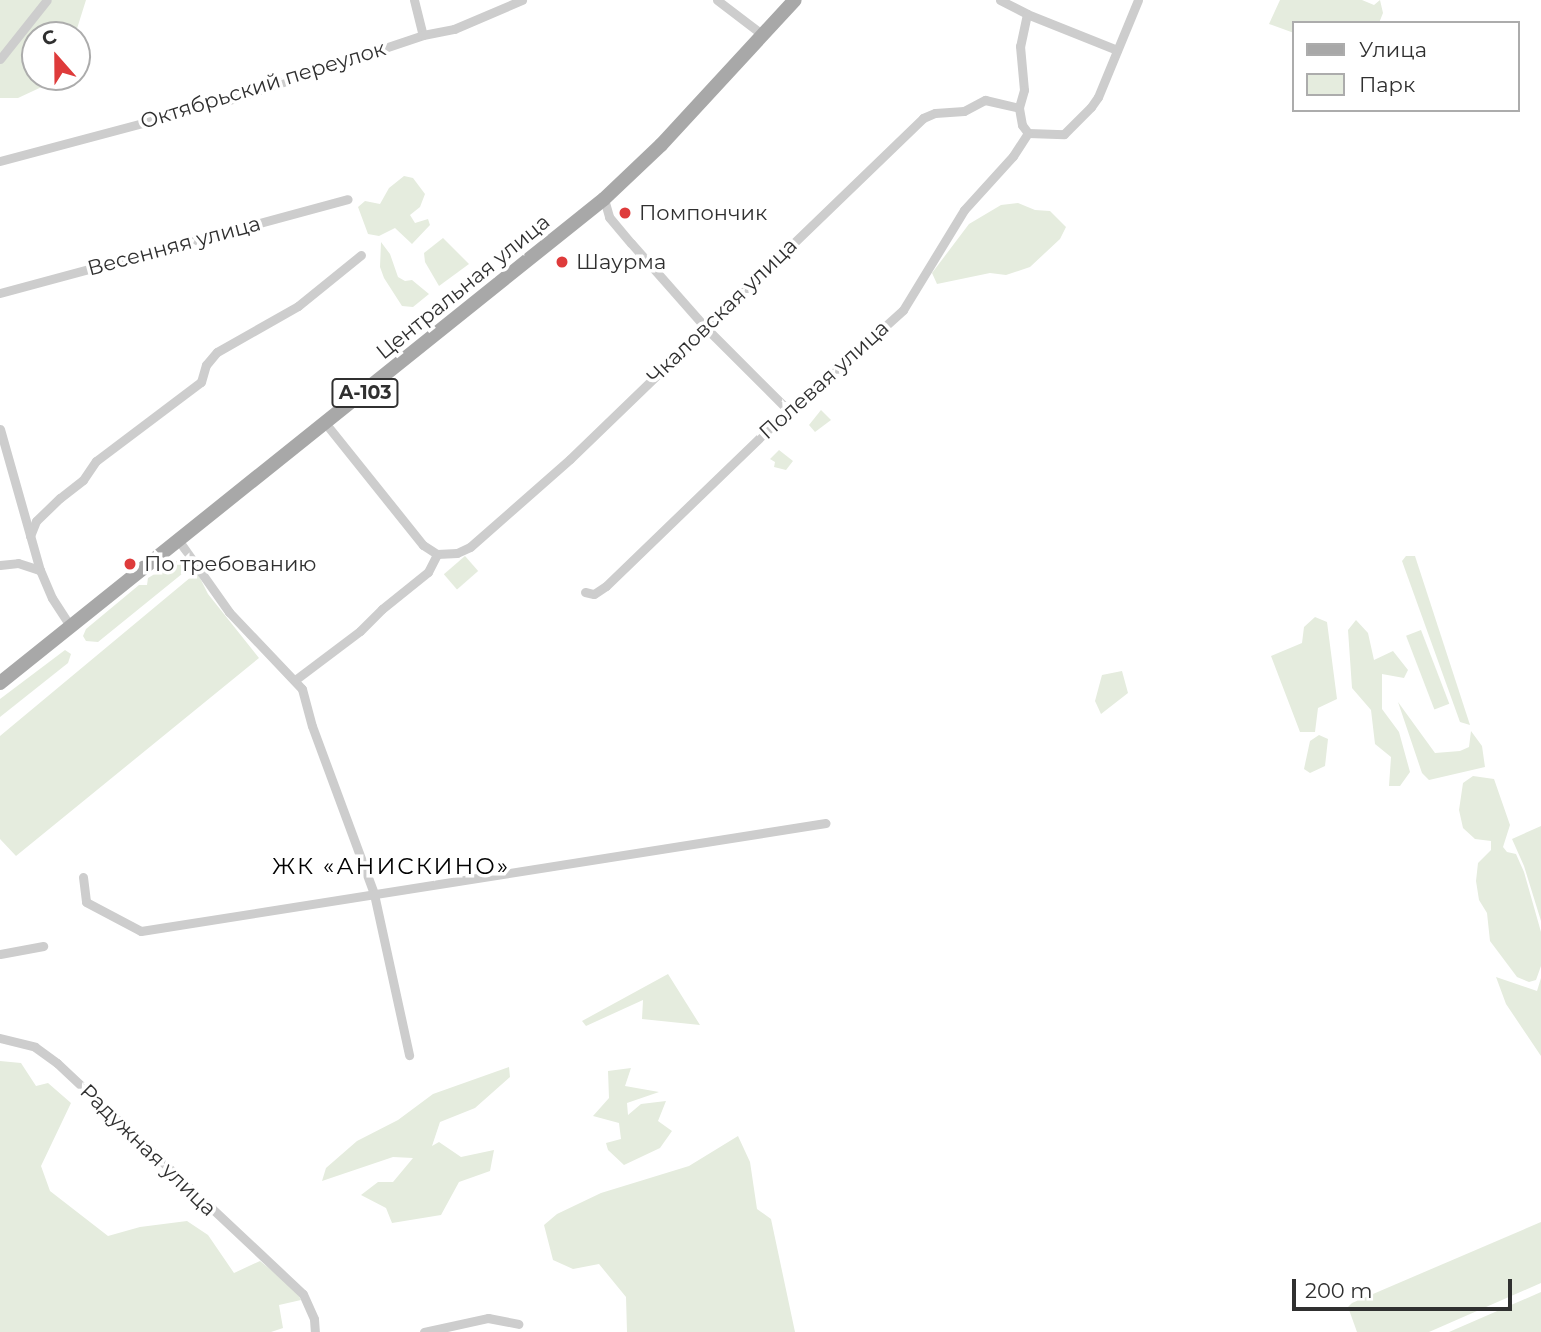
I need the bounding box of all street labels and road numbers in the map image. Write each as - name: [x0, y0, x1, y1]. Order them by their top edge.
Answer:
- street label: Октябрьский переулок: [137, 36, 389, 134]
- street label: Центральная улица: [371, 209, 555, 365]
- street label: Весенняя улица: [85, 211, 263, 281]
- street label: Чкаловская улица: [642, 233, 802, 389]
- street label: Полевая улица: [754, 315, 894, 445]
- road number: А-103: [330, 378, 400, 408]
- street label: Радужная улица: [75, 1079, 221, 1221]

